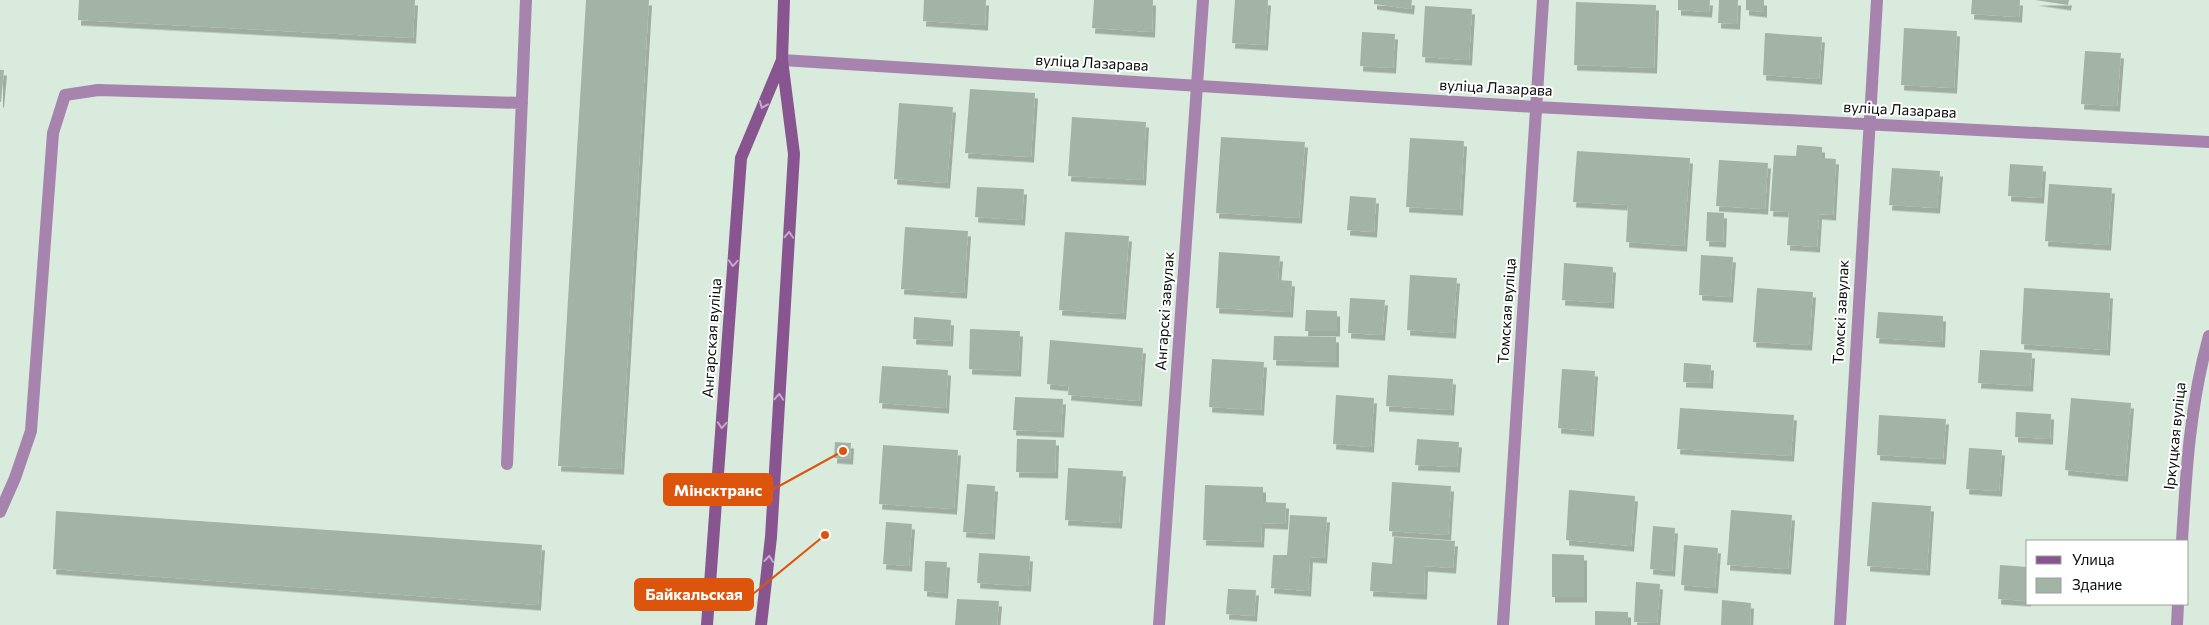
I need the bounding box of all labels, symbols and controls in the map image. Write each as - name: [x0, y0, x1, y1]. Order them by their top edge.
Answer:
- street label: вуліца Лазарава: [1035, 50, 1149, 74]
- street label: вуліца Лазарава: [1439, 75, 1553, 99]
- street label: вуліца Лазарава: [1843, 97, 1957, 121]
- one-way arrow: [759, 100, 769, 109]
- one-way arrow: [784, 231, 795, 239]
- street label: Ангарскі завулак: [1151, 251, 1177, 371]
- street label: Томская вуліца: [1493, 257, 1519, 365]
- one-way arrow: [728, 259, 739, 267]
- street label: Томскі завулак: [1828, 259, 1852, 365]
- street label: Ангарская вуліца: [698, 277, 724, 399]
- street label: Іркуцкая вуліца: [2159, 381, 2189, 491]
- one-way arrow: [774, 393, 785, 401]
- one-way arrow: [717, 421, 728, 429]
- callout: Мінсктранс: [664, 474, 772, 505]
- text: Мінсктранс: [674, 480, 762, 499]
- legend: [2026, 540, 2189, 605]
- text: Улица: [2072, 550, 2114, 568]
- one-way arrow: [763, 555, 774, 563]
- text: Здание: [2072, 575, 2122, 593]
- callout: Байкальская: [635, 579, 753, 610]
- text: Байкальская: [645, 584, 743, 603]

